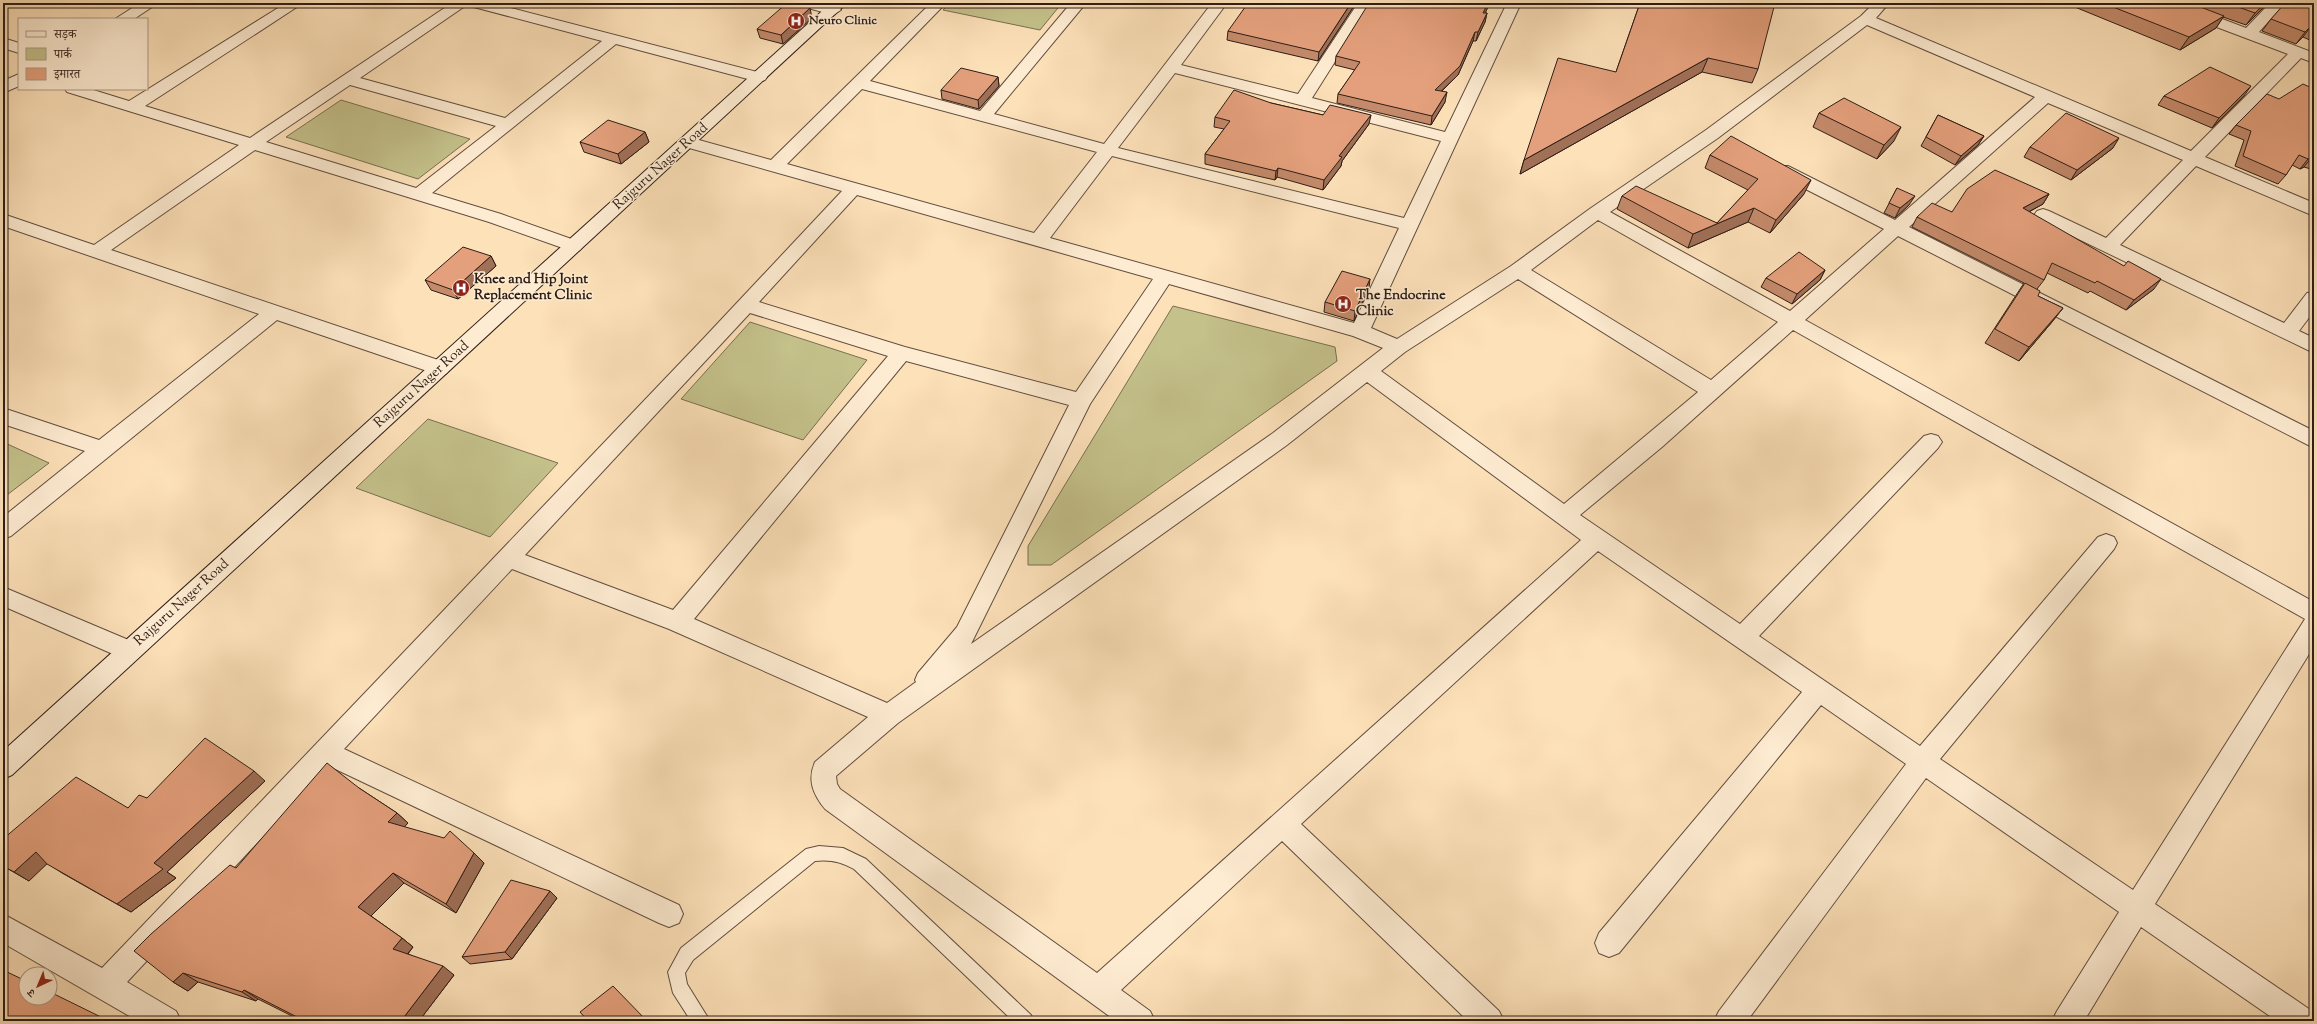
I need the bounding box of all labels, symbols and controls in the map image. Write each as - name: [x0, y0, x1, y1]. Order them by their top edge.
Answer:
- hospital icon: Neuro Clinic: [786, 11, 806, 31]
- place label: Neuro Clinic: [808, 12, 877, 30]
- legend: [18, 18, 148, 90]
- text: सड़क: [53, 26, 78, 44]
- text: पार्क: [53, 46, 73, 64]
- text: इमारत: [53, 66, 81, 84]
- street label: Rajguru Nager Road: [609, 119, 713, 215]
- place label: Knee and Hip Joint Replacement Clinic: [474, 270, 593, 306]
- hospital icon: Knee and Hip Joint Replacement Clinic: [451, 278, 471, 298]
- place label: The Endocrine Clinic: [1356, 286, 1446, 322]
- hospital icon: The Endocrine Clinic: [1333, 294, 1353, 314]
- street label: Rajguru Nager Road: [370, 337, 474, 433]
- street label: Rajguru Nager Road: [130, 555, 234, 651]
- north arrow: [18, 966, 58, 1006]
- text: उ: [23, 984, 40, 1001]

